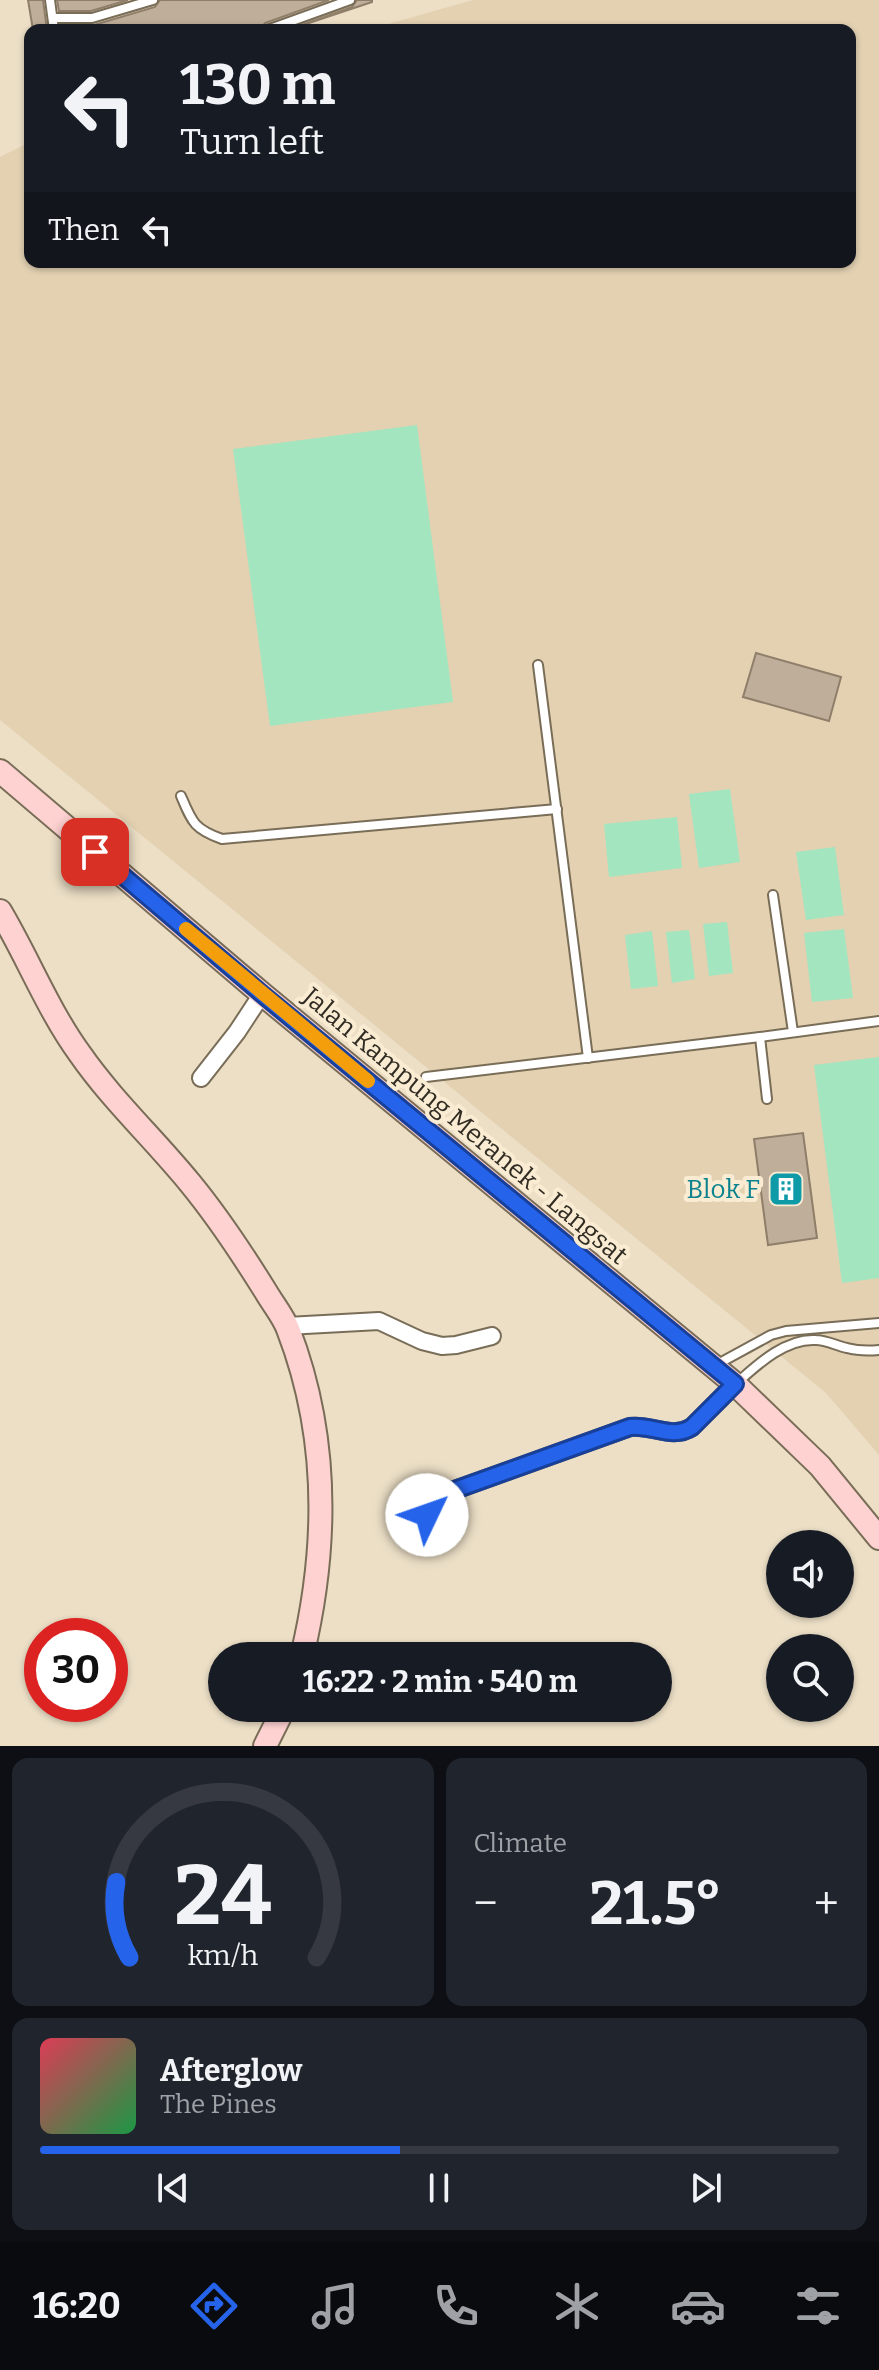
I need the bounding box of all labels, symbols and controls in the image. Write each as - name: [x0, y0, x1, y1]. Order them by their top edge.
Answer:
- text: 130 m: [180, 52, 336, 119]
- icon: left: [48, 56, 152, 160]
- text: Turn left: [180, 120, 324, 164]
- icon: left: [135, 208, 179, 252]
- text: Then: [48, 212, 119, 248]
- pin: [61, 818, 129, 886]
- icon: arrive: [73, 830, 117, 874]
- street label: Jalan Kampung Meranek - Langsat: [296, 980, 634, 1271]
- building icon: Blok F: [767, 1170, 805, 1208]
- place label: Blok F: [687, 1174, 760, 1205]
- position arrow: [385, 1473, 469, 1557]
- map controls: [766, 1530, 854, 1722]
- button: sound: [766, 1530, 854, 1618]
- speed limit sign: 30: [24, 1618, 128, 1722]
- button: search: [766, 1634, 854, 1722]
- text: 16:22 · 2 min · 540 m: [303, 1664, 577, 1700]
- text: Climate: [474, 1828, 567, 1859]
- text: 24: [174, 1846, 272, 1946]
- text: 21.5°: [589, 1868, 722, 1940]
- text: −: [474, 1877, 498, 1930]
- text: +: [814, 1877, 839, 1930]
- text: km/h: [187, 1938, 258, 1973]
- text: Afterglow: [160, 2053, 302, 2089]
- text: The Pines: [160, 2089, 277, 2120]
- icon: previous: [151, 2166, 195, 2210]
- icon: pause: [417, 2166, 461, 2210]
- icon: next: [684, 2166, 728, 2210]
- icon: directions: [186, 2278, 242, 2334]
- icon: music: [307, 2278, 363, 2334]
- icon: phone: [428, 2278, 484, 2334]
- icon: climate: [549, 2278, 605, 2334]
- icon: car: [670, 2278, 726, 2334]
- icon: filters: [790, 2278, 846, 2334]
- text: 16:20: [32, 2284, 121, 2328]

